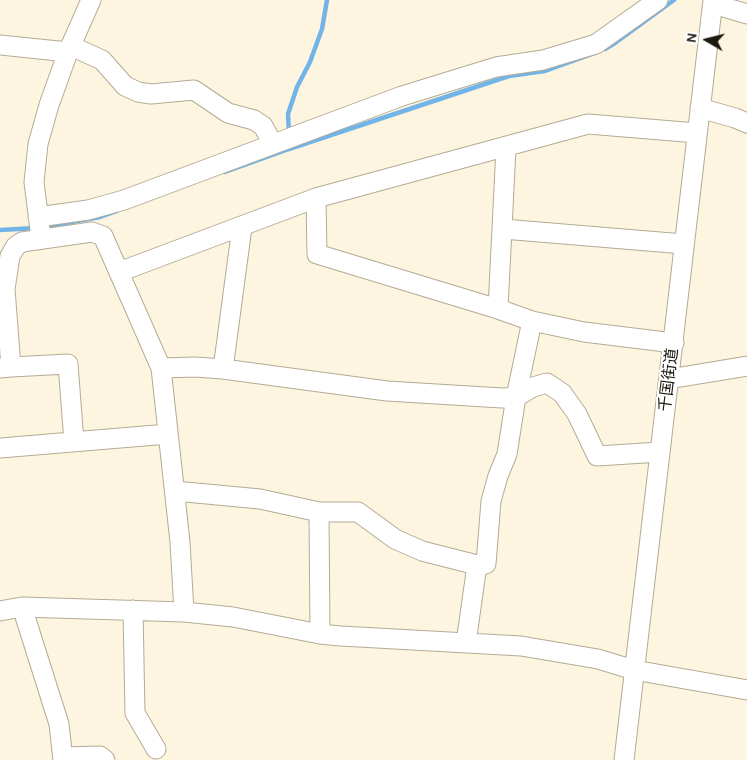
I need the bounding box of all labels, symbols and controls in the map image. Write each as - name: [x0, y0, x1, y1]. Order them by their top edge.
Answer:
- north arrow: [682, 15, 732, 65]
- text: N: [683, 32, 701, 44]
- street label: 千国街道: [656, 347, 682, 413]

